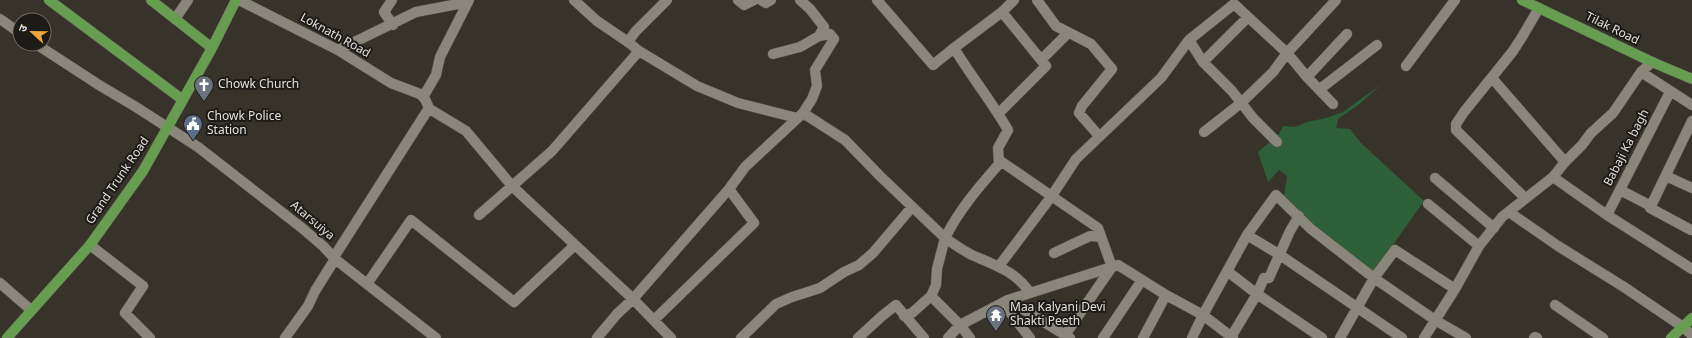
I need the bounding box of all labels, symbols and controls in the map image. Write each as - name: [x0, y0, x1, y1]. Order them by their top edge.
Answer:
- street label: Tilak Road: [1582, 9, 1642, 49]
- street label: Loknath Road: [297, 10, 373, 62]
- north arrow: [12, 12, 52, 52]
- text: उ: [16, 23, 32, 34]
- church icon: Chowk Church: [193, 74, 215, 102]
- place label: Chowk Church: [218, 77, 299, 93]
- street label: Babaji Ka bagh: [1601, 107, 1653, 189]
- place label: Chowk Police Station: [207, 109, 281, 139]
- public building icon: Chowk Police Station: [182, 113, 204, 141]
- street label: Grand Trunk Road: [83, 134, 153, 228]
- street label: Atarsuiya: [287, 198, 337, 244]
- place label: Maa Kalyani Devi Shakti Peeth: [1010, 300, 1106, 330]
- temple icon: Maa Kalyani Devi Shakti Peeth: [985, 304, 1007, 332]

